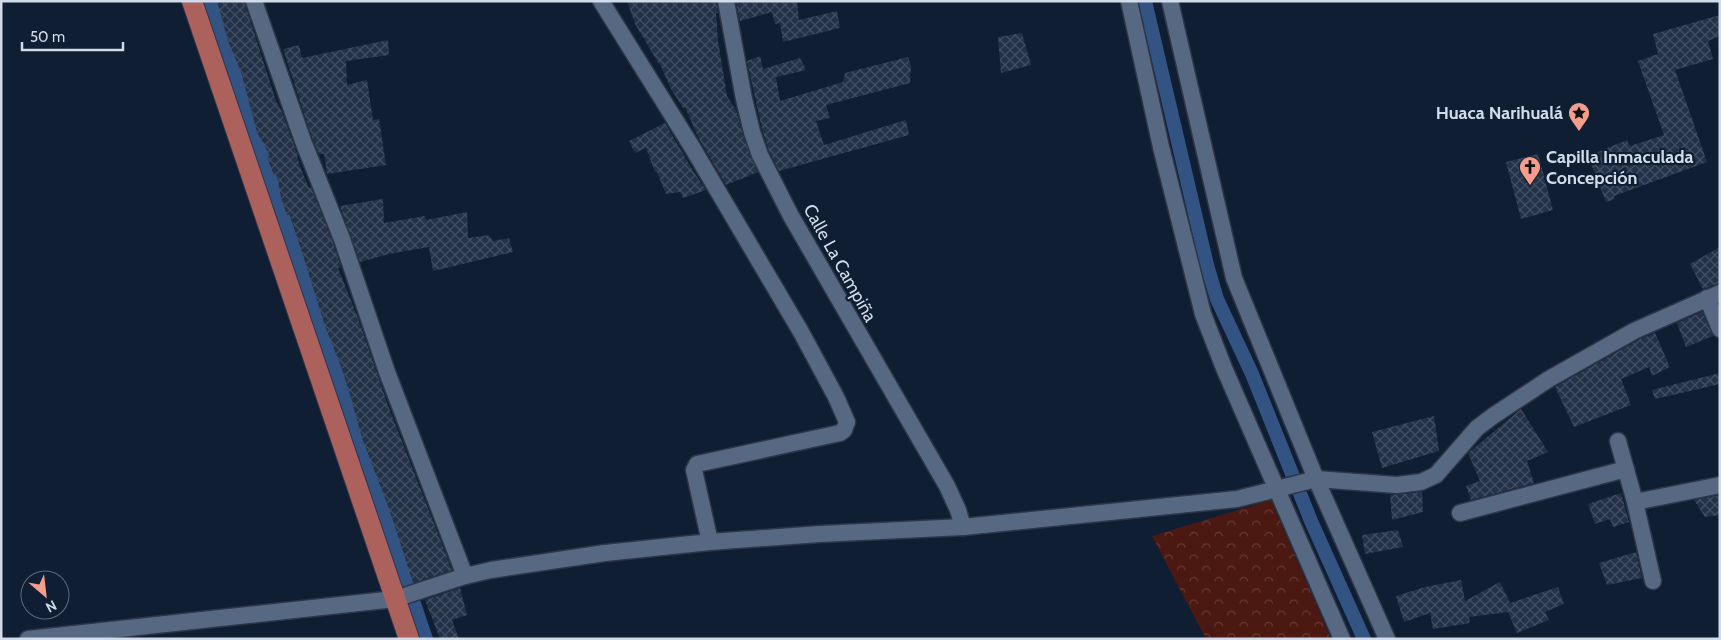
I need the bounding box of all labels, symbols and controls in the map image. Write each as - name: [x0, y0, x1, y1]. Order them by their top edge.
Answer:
- scale bar: [22, 20, 124, 52]
- text: 50 m: [30, 28, 65, 46]
- place icon: Huaca Narihualá: [1567, 101, 1591, 132]
- place label: Huaca Narihualá: [1436, 102, 1563, 124]
- place label: Capilla Inmaculada Concepción: [1546, 146, 1694, 189]
- church icon: Capilla Inmaculada Concepción: [1518, 155, 1542, 186]
- street label: Calle La Campiña: [799, 200, 882, 326]
- north arrow: [20, 570, 70, 620]
- text: N: [43, 596, 60, 617]

